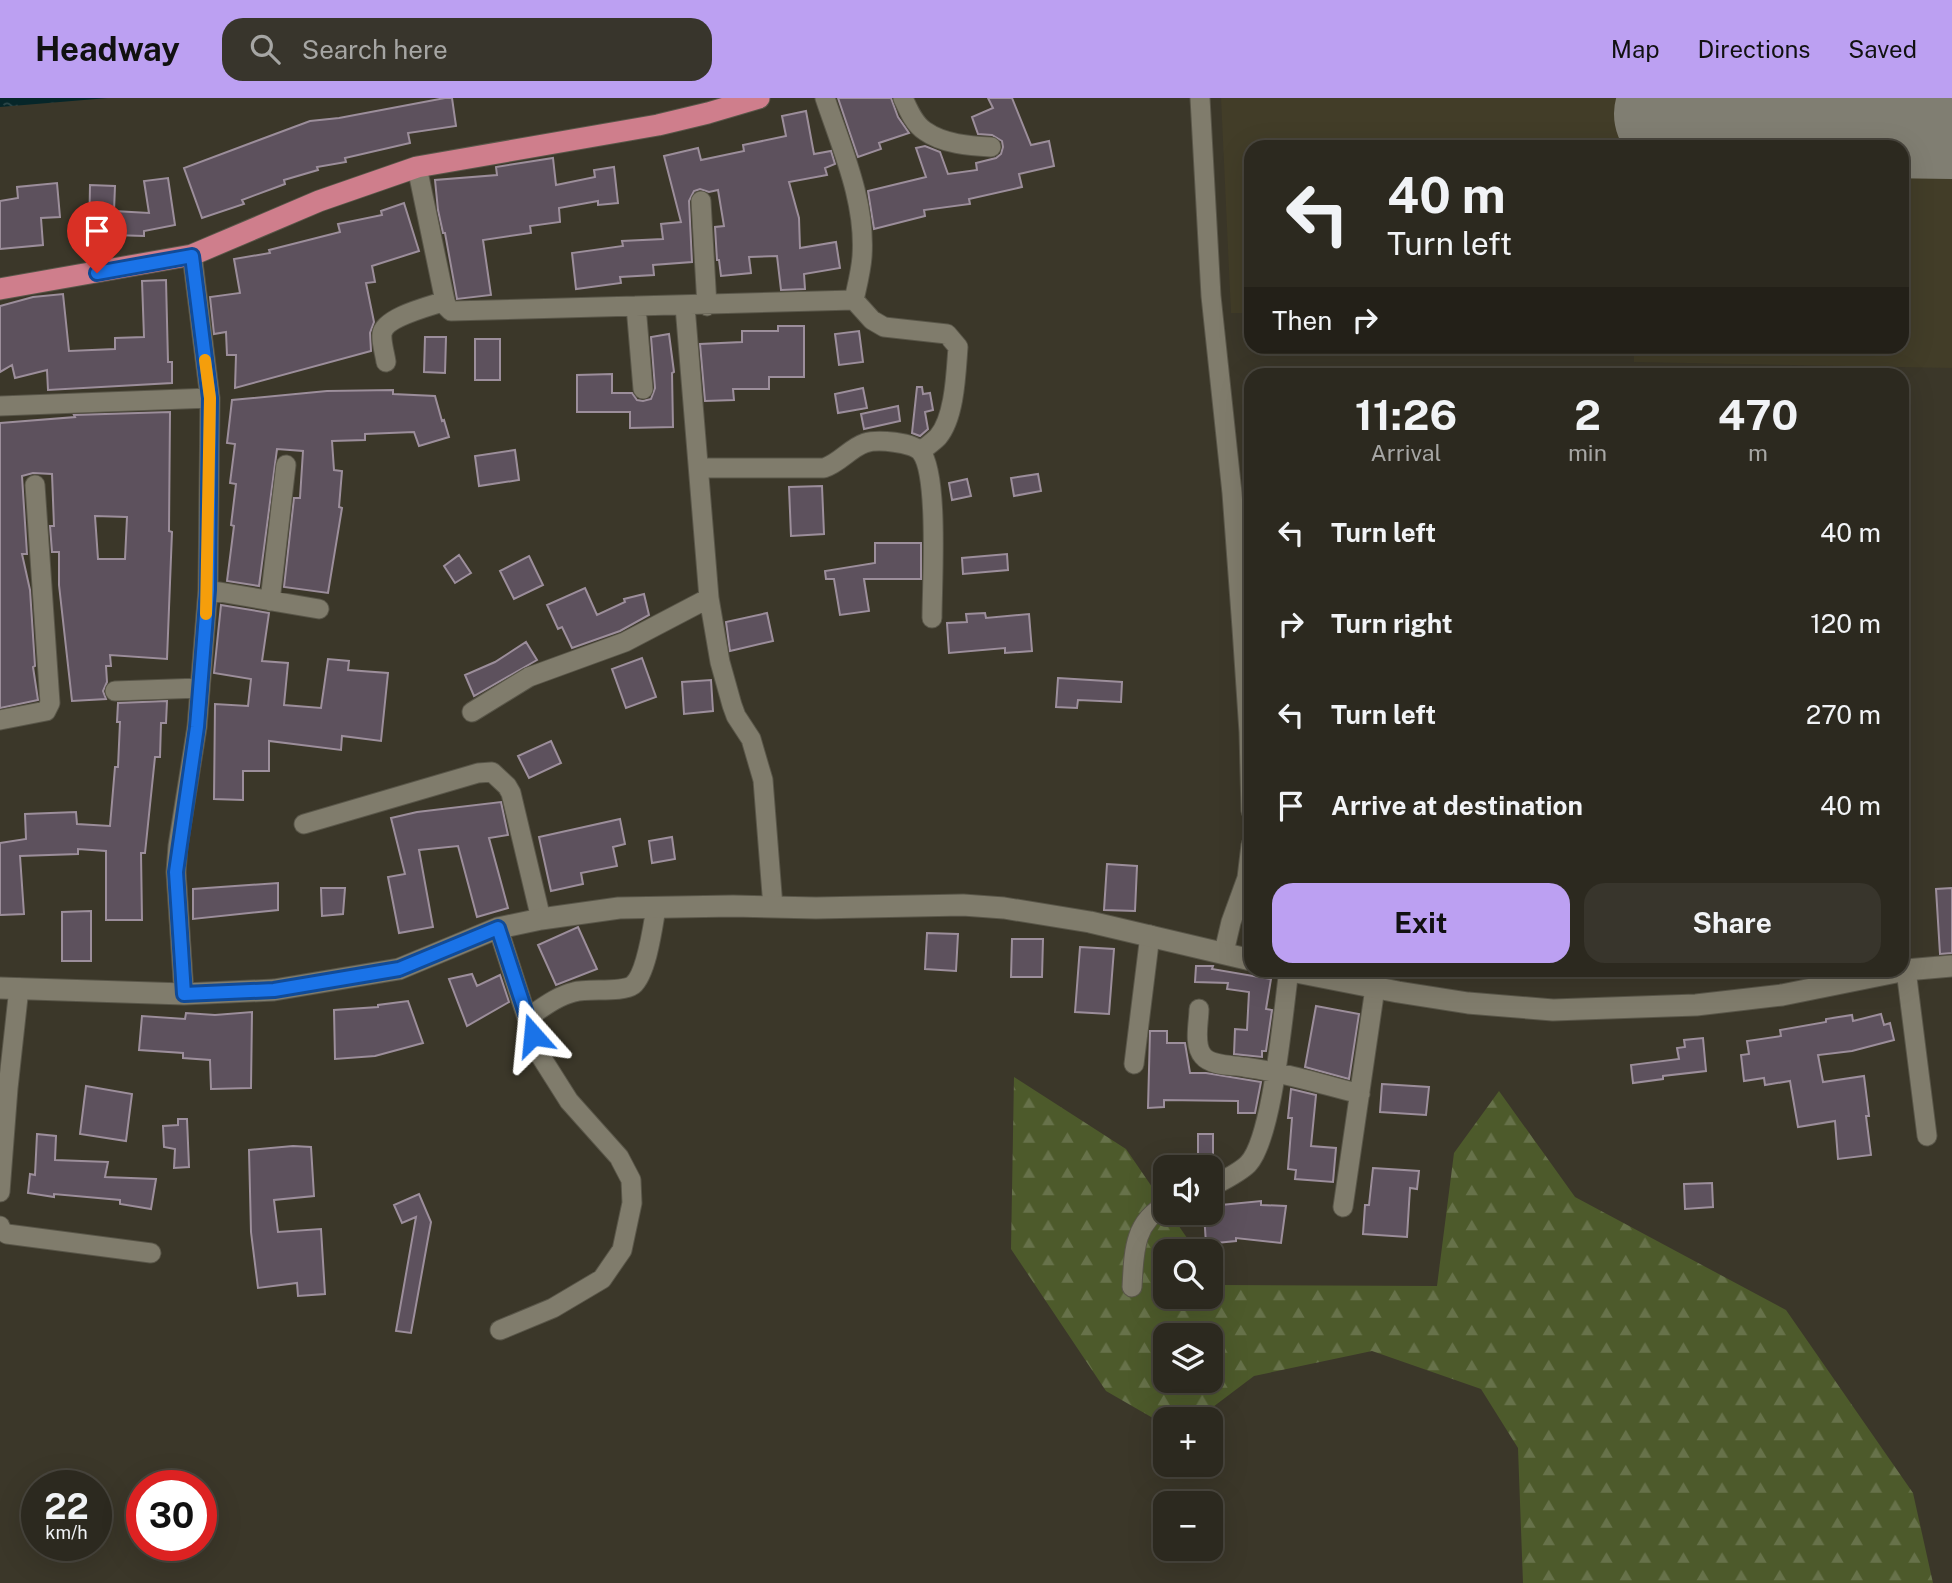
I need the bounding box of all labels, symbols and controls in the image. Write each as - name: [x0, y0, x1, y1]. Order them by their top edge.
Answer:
- search box: [222, 18, 712, 81]
- text: Headway: [35, 30, 180, 68]
- icon: search: [246, 30, 284, 68]
- text: Search here: [302, 34, 448, 65]
- text: Map: [1611, 35, 1660, 63]
- text: Directions: [1698, 35, 1810, 63]
- text: Saved: [1848, 35, 1917, 63]
- text: 40 m: [1387, 166, 1506, 224]
- icon: left: [1272, 168, 1363, 259]
- pin: [67, 201, 127, 273]
- icon: arrive: [78, 212, 116, 250]
- text: Turn left: [1387, 225, 1512, 262]
- icon: right: [1346, 301, 1384, 339]
- text: Then: [1272, 305, 1332, 336]
- text: 11:26: [1355, 390, 1457, 439]
- text: 2: [1574, 390, 1601, 439]
- text: 470: [1718, 390, 1798, 439]
- text: Arrival: [1370, 439, 1442, 466]
- text: min: [1568, 439, 1607, 466]
- text: m: [1748, 439, 1768, 466]
- icon: left: [1272, 514, 1310, 552]
- text: Turn left: [1331, 517, 1436, 548]
- text: 40 m: [1820, 517, 1881, 548]
- icon: right: [1272, 605, 1310, 643]
- text: Turn right: [1331, 608, 1453, 639]
- text: 120 m: [1810, 608, 1881, 639]
- icon: left: [1272, 696, 1310, 734]
- text: Turn left: [1331, 699, 1436, 730]
- text: 270 m: [1806, 699, 1881, 730]
- icon: arrive: [1272, 787, 1310, 825]
- text: Arrive at destination: [1331, 790, 1583, 821]
- text: 40 m: [1820, 790, 1881, 821]
- button: Exit: [1272, 883, 1570, 963]
- button: Share: [1584, 883, 1881, 963]
- position arrow: [496, 998, 570, 1072]
- map controls: [1153, 1155, 1223, 1561]
- button: sound: [1153, 1155, 1223, 1225]
- button: search: [1153, 1239, 1223, 1309]
- button: layers: [1153, 1323, 1223, 1393]
- button: +: [1153, 1407, 1223, 1477]
- speed limit sign: 30: [126, 1470, 217, 1561]
- text: 22: [44, 1486, 89, 1527]
- button: −: [1153, 1491, 1223, 1561]
- text: km/h: [45, 1522, 88, 1543]

